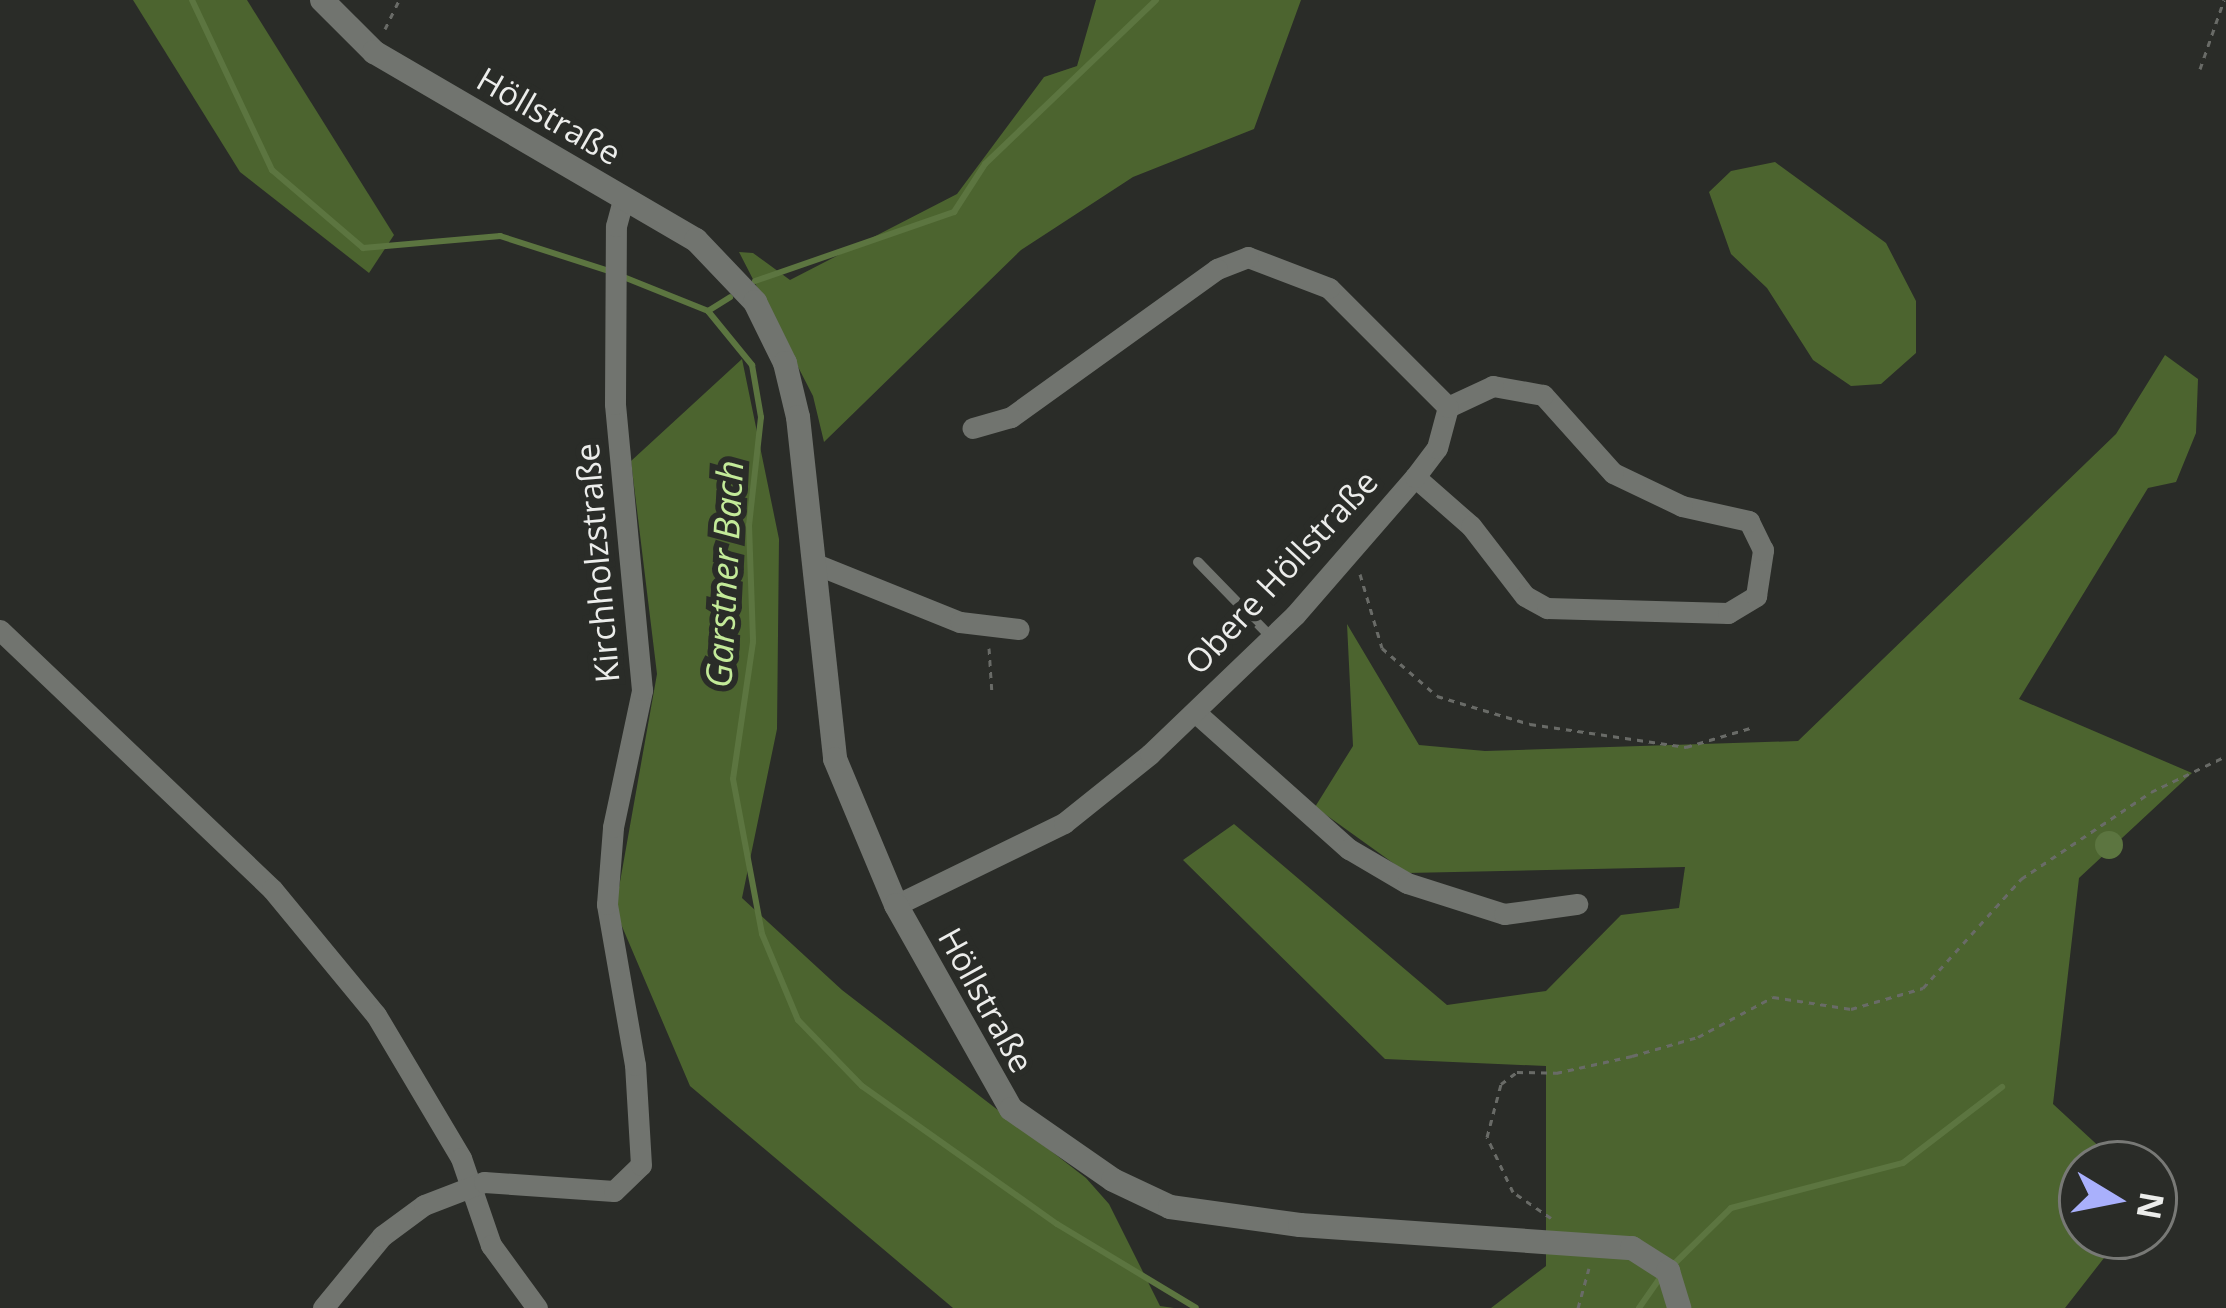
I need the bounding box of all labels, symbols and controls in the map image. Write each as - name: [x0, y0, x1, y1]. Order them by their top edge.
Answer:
- street label: Höllstraße: [470, 59, 628, 173]
- street label: Kirchholzstraße: [567, 442, 627, 684]
- water label: Garstner Bach: [696, 459, 752, 689]
- street label: Obere Höllstraße: [1176, 462, 1386, 682]
- street label: Höllstraße: [930, 921, 1042, 1079]
- north arrow: [2058, 1140, 2178, 1260]
- text: N: [2127, 1189, 2175, 1223]

